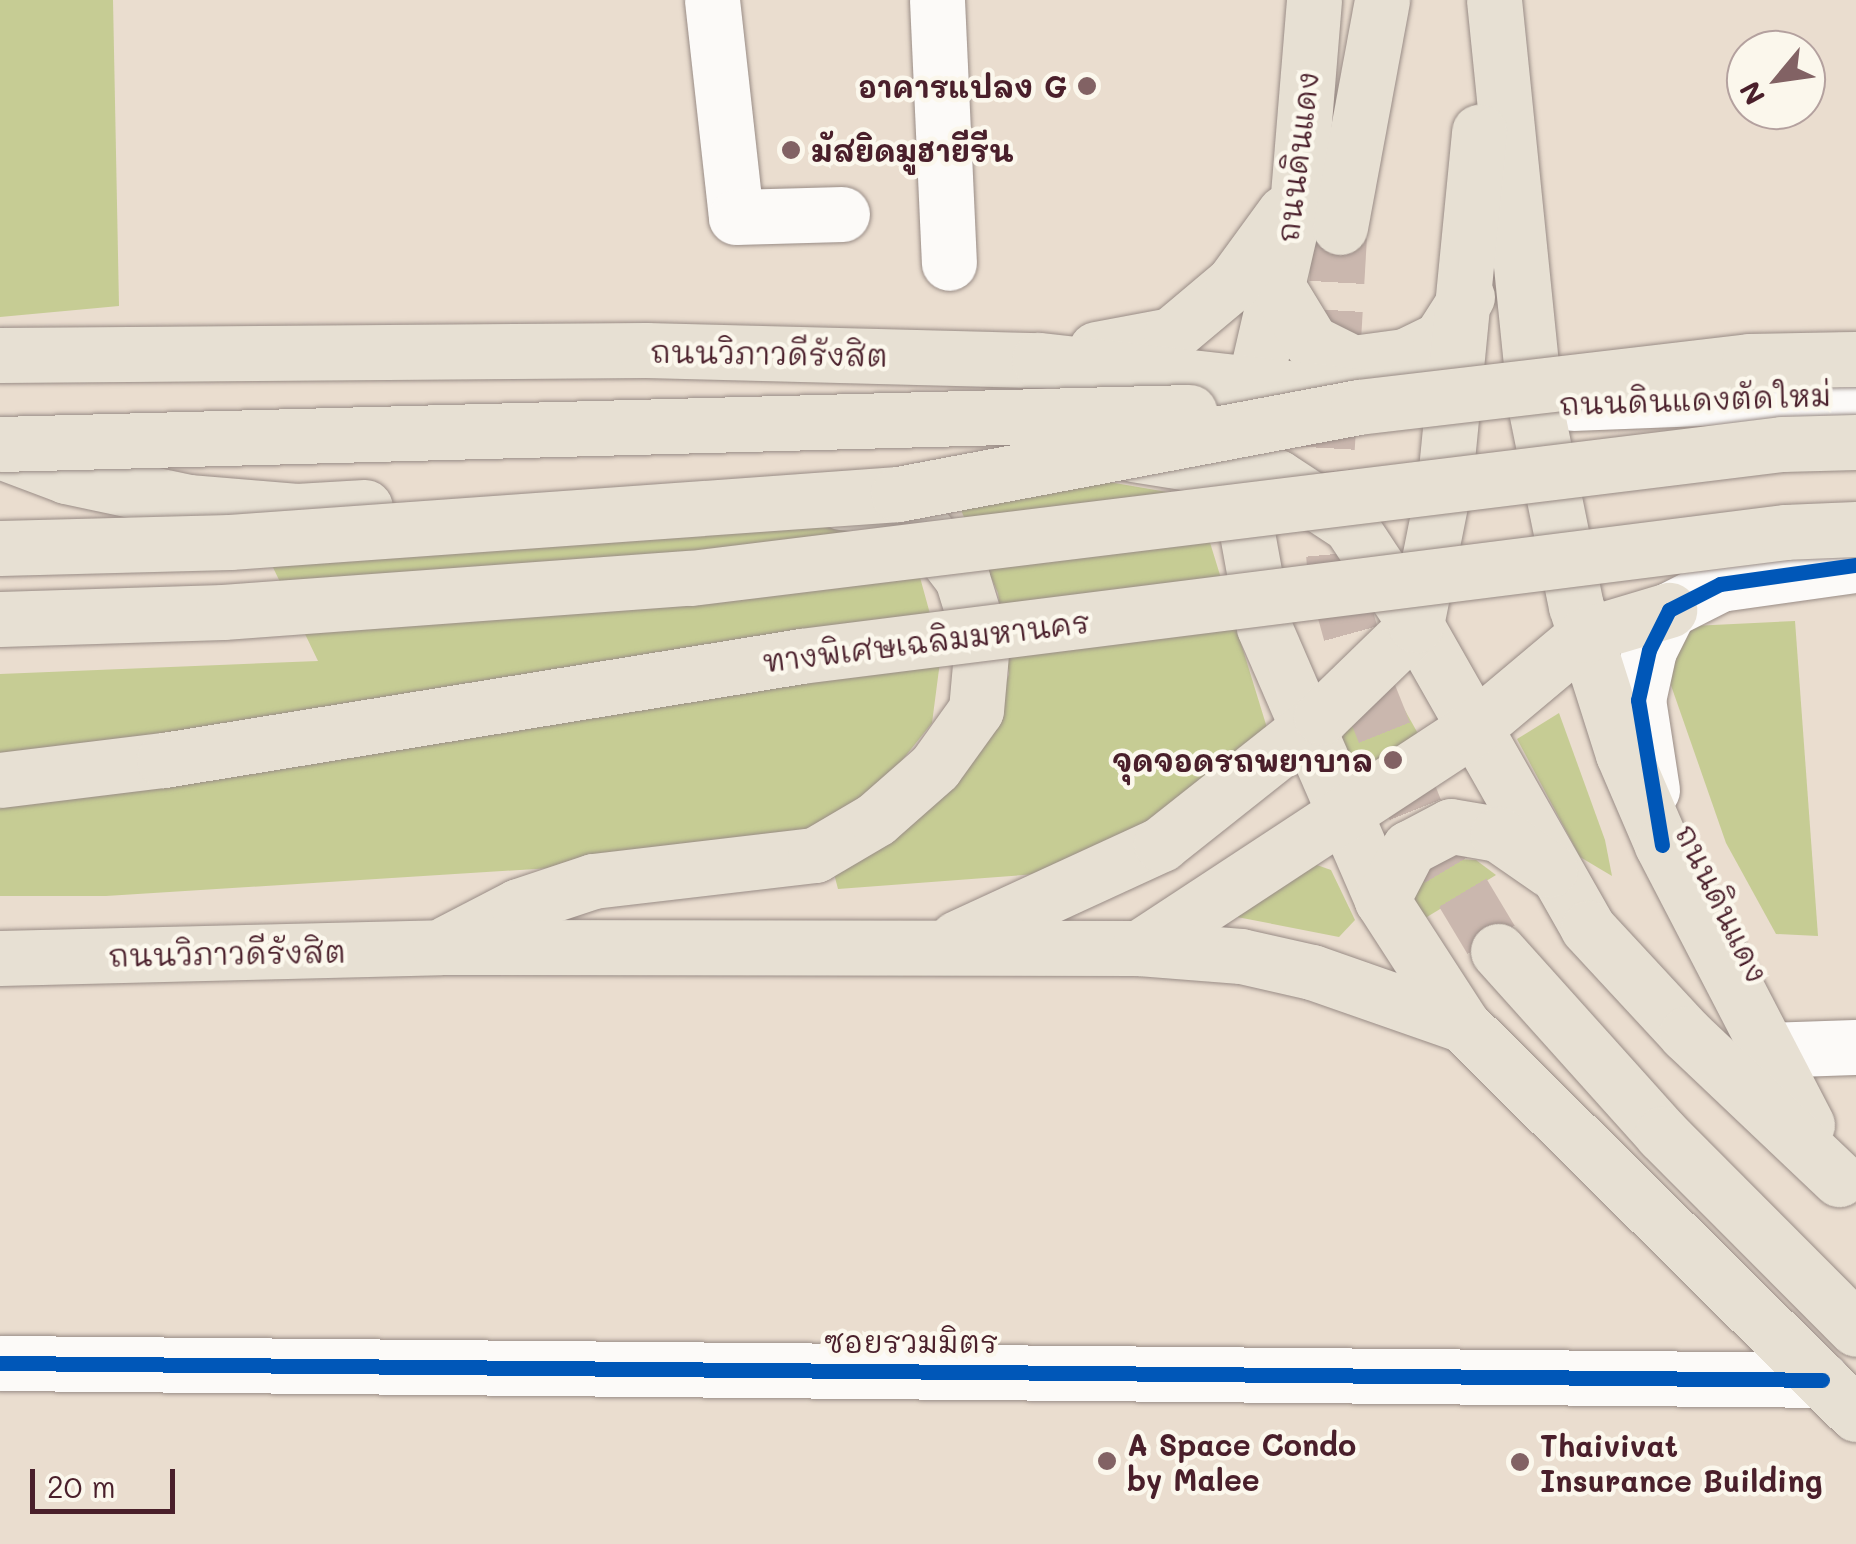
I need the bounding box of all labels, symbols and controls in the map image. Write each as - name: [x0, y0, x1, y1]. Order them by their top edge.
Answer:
- north arrow: [1726, 30, 1826, 130]
- place label: อาคารแปลง G: [858, 68, 1067, 104]
- street label: ถนนดินแดง: [1269, 70, 1325, 244]
- marker: อาคารแปลง G: [1076, 75, 1098, 97]
- text: N: [1731, 76, 1772, 112]
- place label: มัสยิดมูฮายีรีน: [811, 132, 1013, 168]
- marker: มัสยิดมูฮายีรีน: [780, 139, 802, 161]
- street label: ถนนวิภาวดีรังสิต: [650, 333, 888, 373]
- street label: ถนนดินแดงตัดใหม่: [1558, 376, 1832, 422]
- street label: ทางพิเศษเฉลิมมหานคร: [760, 603, 1092, 679]
- place label: จุดจอดรถพยาบาล: [1112, 742, 1373, 778]
- marker: จุดจอดรถพยาบาล: [1382, 749, 1404, 771]
- street label: ถนนดินแดง: [1668, 818, 1776, 988]
- street label: ถนนวิภาวดีรังสิต: [108, 933, 346, 973]
- street label: ซอยรวมมิตร: [824, 1323, 998, 1359]
- place label: A Space Condo by Malee: [1127, 1426, 1356, 1496]
- place label: Thaivivat Insurance Building: [1540, 1427, 1823, 1498]
- scale bar: [35, 1449, 180, 1511]
- marker: A Space Condo by Malee: [1096, 1450, 1118, 1472]
- marker: Thaivivat Insurance Building: [1509, 1451, 1531, 1473]
- text: 20 m: [47, 1466, 116, 1506]

